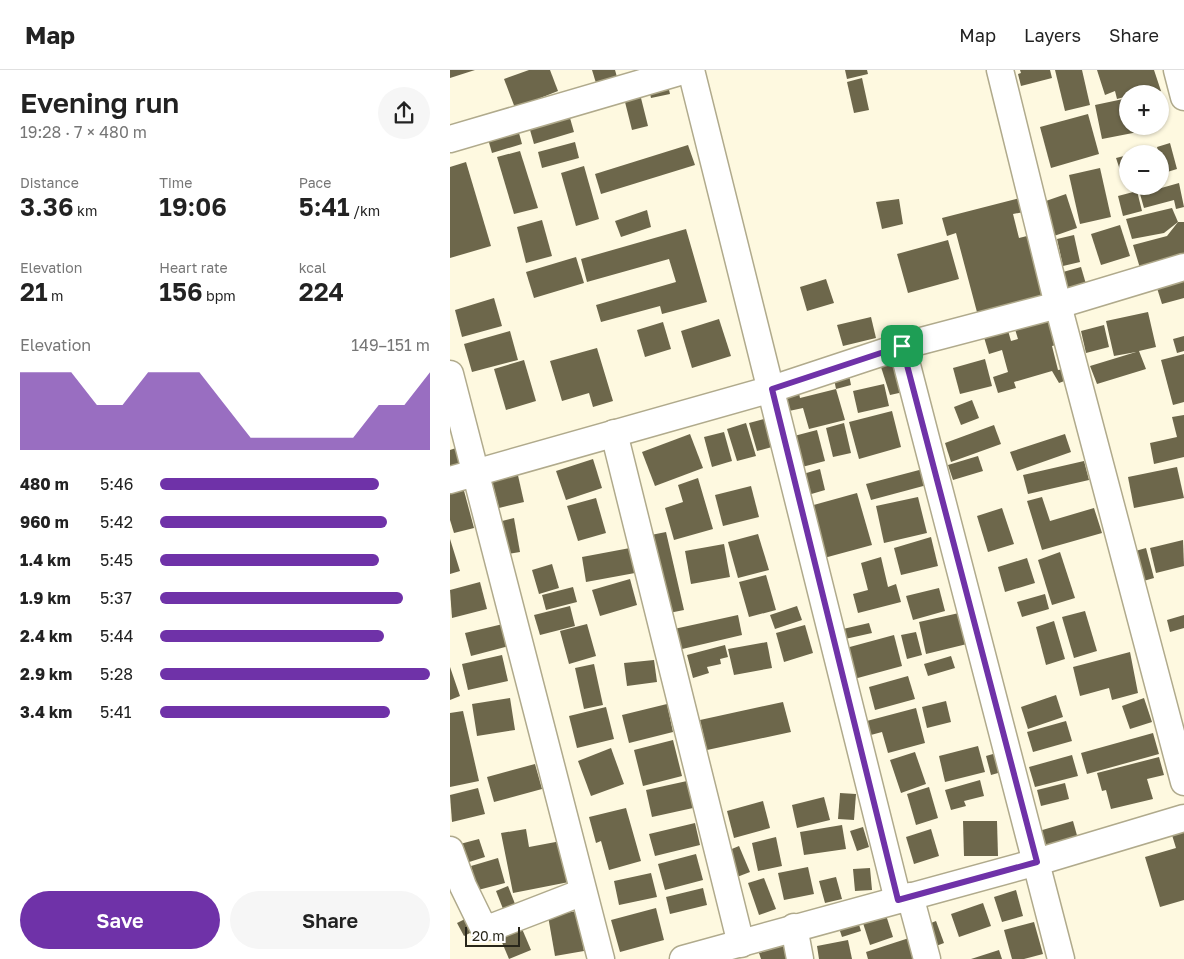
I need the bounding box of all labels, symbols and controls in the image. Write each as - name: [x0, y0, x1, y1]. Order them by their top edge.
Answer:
- text: Map: [25, 20, 75, 49]
- text: Map: [959, 24, 996, 46]
- text: Layers: [1024, 24, 1081, 46]
- text: Share: [1109, 24, 1159, 46]
- map controls: [1119, 85, 1169, 195]
- button: +: [1119, 85, 1169, 135]
- text: Evening run: [20, 86, 179, 119]
- button: share: [378, 87, 430, 139]
- text: 19:28 · 7 × 480 m: [20, 122, 147, 142]
- button: −: [1119, 145, 1169, 195]
- text: Distance: [20, 174, 79, 191]
- text: Time: [159, 174, 192, 191]
- text: Pace: [299, 174, 331, 191]
- text: 3.36: [20, 191, 74, 222]
- text: 19:06: [159, 191, 227, 222]
- text: 5:41: [299, 191, 350, 222]
- text: km: [74, 202, 97, 219]
- text: /km: [350, 202, 380, 219]
- text: Elevation: [20, 259, 82, 276]
- text: Heart rate: [159, 259, 228, 276]
- text: kcal: [299, 259, 326, 276]
- text: 21: [20, 276, 48, 307]
- text: 156: [159, 276, 203, 307]
- text: 224: [299, 276, 344, 307]
- text: m: [48, 287, 63, 304]
- text: bpm: [203, 287, 236, 304]
- pin: [881, 325, 923, 367]
- icon: arrive: [888, 332, 916, 360]
- text: Elevation: [20, 335, 91, 355]
- text: 149–151 m: [351, 335, 430, 355]
- text: 480 m: [20, 474, 69, 494]
- text: 5:46: [100, 474, 134, 494]
- text: 960 m: [20, 512, 69, 532]
- text: 5:42: [100, 512, 133, 532]
- text: 1.4 km: [20, 550, 71, 570]
- text: 5:45: [100, 550, 133, 570]
- text: 1.9 km: [20, 588, 71, 608]
- text: 5:37: [100, 588, 132, 608]
- text: 2.4 km: [20, 626, 72, 646]
- text: 5:44: [100, 626, 134, 646]
- text: 2.9 km: [20, 664, 72, 684]
- text: 5:28: [100, 664, 133, 684]
- text: 3.4 km: [20, 702, 72, 722]
- text: 5:41: [100, 702, 132, 722]
- button: Save: [20, 891, 220, 949]
- button: Share: [230, 891, 430, 949]
- scale bar: [465, 924, 520, 947]
- text: 20 m: [472, 927, 505, 944]

